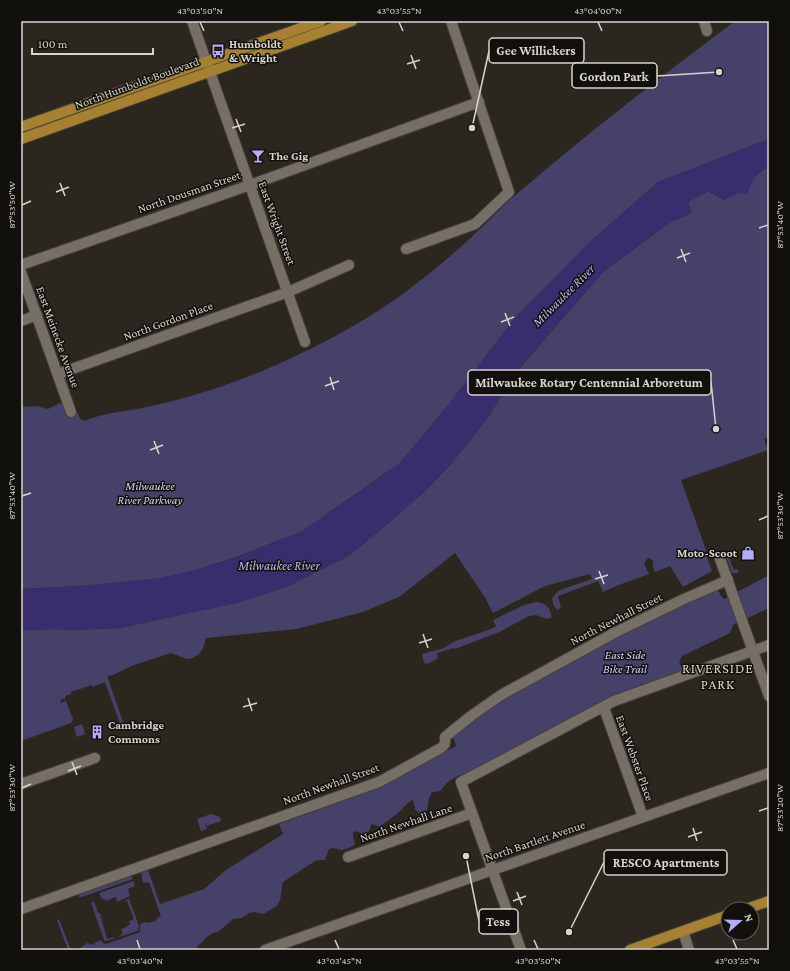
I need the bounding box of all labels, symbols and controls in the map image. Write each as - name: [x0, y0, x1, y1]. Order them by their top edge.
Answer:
- text: 43°03'50"N: [177, 5, 224, 16]
- text: 43°03'55"N: [376, 5, 422, 16]
- text: 43°04'00"N: [574, 5, 622, 16]
- scale bar: [32, 30, 153, 56]
- text: 100 m: [38, 37, 68, 51]
- place label: Humboldt & Wright: [229, 37, 282, 65]
- callout: Gee Willickers: [489, 38, 584, 63]
- bus stop icon: Humboldt & Wright: [210, 43, 226, 59]
- text: Gee Willickers: [496, 43, 576, 58]
- street label: North Humboldt Boulevard: [73, 54, 202, 112]
- callout: Gordon Park: [572, 63, 657, 88]
- text: Gordon Park: [579, 69, 650, 84]
- bar icon: The Gig: [250, 148, 266, 164]
- place label: The Gig: [269, 149, 308, 163]
- street label: North Dousman Street: [136, 168, 243, 216]
- street label: East Wright Street: [255, 179, 299, 268]
- text: 87°53'50"W: [6, 180, 17, 229]
- text: 87°53'40"W: [774, 200, 785, 249]
- water label: Milwaukee River: [528, 261, 598, 330]
- street label: East Meinecke Avenue: [33, 285, 83, 389]
- street label: North Gordon Place: [121, 298, 215, 344]
- callout: Milwaukee Rotary Centennial Arboretum: [468, 370, 711, 395]
- text: Milwaukee Rotary Centennial Arboretum: [475, 375, 703, 390]
- text: 87°53'40"W: [6, 471, 17, 520]
- park label: Milwaukee River Parkway: [118, 479, 182, 507]
- text: 87°53'30"W: [774, 491, 785, 540]
- shop icon: Moto-Scoot: [740, 545, 756, 561]
- place label: Moto-Scoot: [677, 546, 738, 560]
- water label: Milwaukee River: [237, 558, 320, 573]
- street label: North Newhall Street: [568, 589, 665, 648]
- park label: East Side Bike Trail: [603, 648, 648, 676]
- district label: RIVERSIDE PARK: [682, 660, 754, 692]
- street label: East Webster Place: [613, 713, 657, 803]
- place label: Cambridge Commons: [108, 718, 165, 746]
- building icon: Cambridge Commons: [89, 724, 105, 740]
- street label: North Newhall Street: [281, 760, 382, 808]
- text: 87°53'30"W: [6, 763, 17, 812]
- text: 87°53'20"W: [774, 783, 785, 832]
- street label: North Newhall Lane: [358, 801, 454, 845]
- street label: North Bartlett Avenue: [483, 817, 587, 865]
- callout: RESCO Apartments: [604, 850, 727, 875]
- text: RESCO Apartments: [613, 855, 719, 870]
- north arrow: [720, 901, 760, 941]
- callout: Tess: [479, 909, 518, 934]
- text: N: [742, 912, 756, 924]
- text: Tess: [486, 914, 510, 929]
- text: 43°03'40"N: [117, 955, 164, 966]
- text: 43°03'45"N: [316, 955, 362, 966]
- text: 43°03'50"N: [515, 955, 562, 966]
- text: 43°03'55"N: [714, 955, 760, 966]

